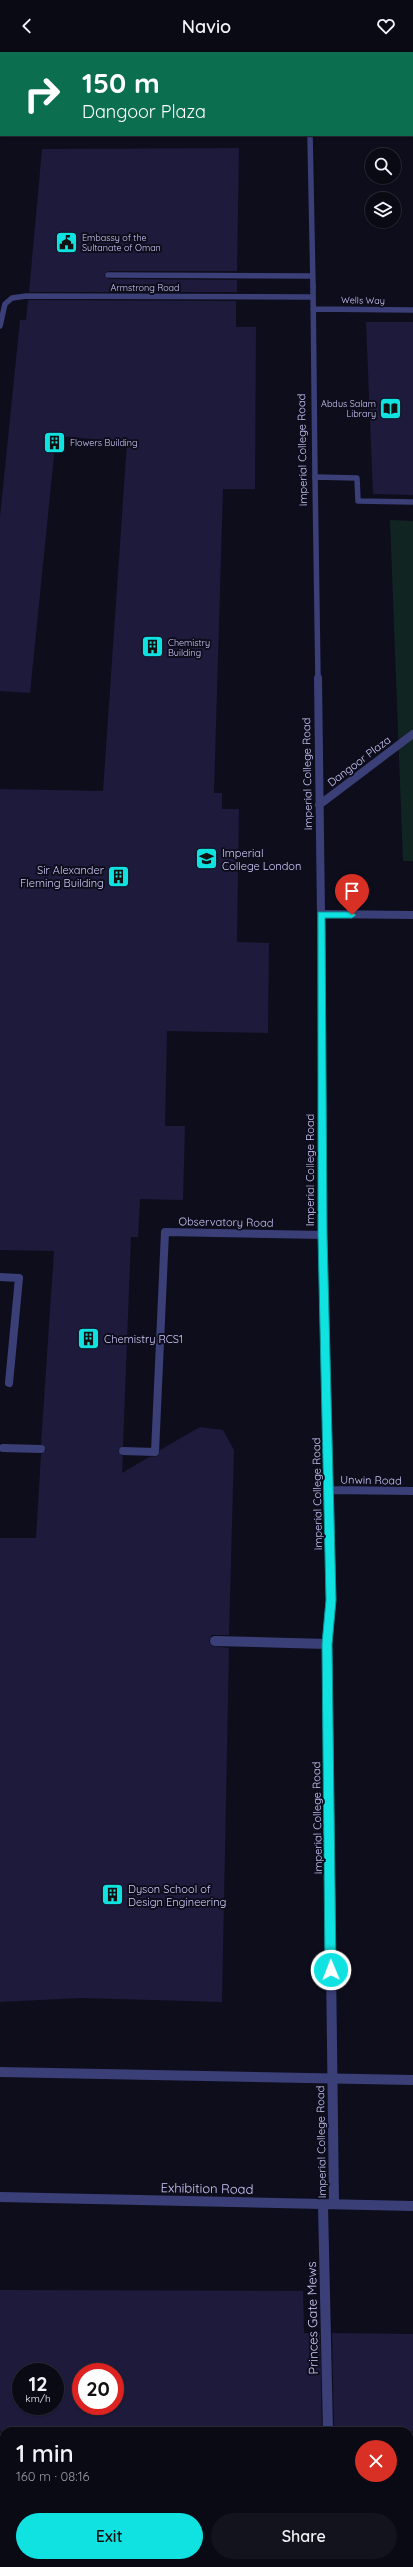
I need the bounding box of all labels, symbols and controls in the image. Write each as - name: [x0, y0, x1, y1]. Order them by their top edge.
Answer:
- icon: back: [16, 15, 38, 37]
- text: Navio: [182, 15, 231, 38]
- icon: heart: [375, 15, 397, 37]
- text: 150 m: [82, 65, 160, 100]
- icon: right: [16, 68, 68, 120]
- text: Dangoor Plaza: [82, 100, 206, 123]
- map controls: [365, 148, 401, 228]
- button: search: [365, 148, 401, 184]
- button: layers: [365, 192, 401, 228]
- public building icon: Embassy of the Sultanate of Oman: [53, 229, 79, 255]
- place label: Embassy of the Sultanate of Oman: [82, 232, 161, 253]
- street label: Armstrong Road: [110, 282, 180, 293]
- street label: Wells Way: [341, 294, 385, 306]
- street label: Imperial College Road: [294, 394, 310, 506]
- library icon: Abdus Salam Library: [378, 395, 404, 421]
- place label: Abdus Salam Library: [321, 398, 376, 419]
- building icon: Flowers Building: [42, 429, 68, 455]
- place label: Flowers Building: [70, 437, 138, 448]
- building icon: Chemistry Building: [139, 634, 165, 660]
- place label: Chemistry Building: [168, 637, 210, 658]
- street label: Imperial College Road: [299, 718, 315, 830]
- street label: Dangoor Plaza: [325, 733, 393, 789]
- school or university icon: Imperial College London: [193, 846, 219, 872]
- place label: Imperial College London: [222, 846, 301, 873]
- place label: Sir Alexander Fleming Building: [20, 863, 105, 890]
- building icon: Sir Alexander Fleming Building: [106, 863, 132, 889]
- pin: [335, 874, 369, 915]
- icon: arrive: [341, 880, 363, 902]
- street label: Imperial College Road: [303, 1114, 317, 1226]
- street label: Observatory Road: [178, 1214, 274, 1230]
- building icon: Chemistry RCS1: [75, 1326, 101, 1352]
- place label: Chemistry RCS1: [104, 1332, 183, 1346]
- street label: Imperial College Road: [309, 1438, 325, 1550]
- street label: Unwin Road: [340, 1472, 402, 1488]
- street label: Imperial College Road: [309, 1762, 325, 1874]
- building icon: Dyson School of Design Engineering: [99, 1882, 125, 1908]
- place label: Dyson School of Design Engineering: [128, 1882, 226, 1909]
- position arrow: [310, 1949, 352, 1991]
- street label: Imperial College Road: [313, 2086, 329, 2198]
- street label: Exhibition Road: [160, 2179, 254, 2197]
- street label: Princes Gate Mews: [303, 2261, 321, 2375]
- speed limit sign: 20: [72, 2363, 124, 2415]
- text: 12: [28, 2371, 48, 2396]
- text: km/h: [25, 2392, 51, 2405]
- text: 1 min: [16, 2438, 74, 2468]
- button: close: [355, 2440, 397, 2482]
- text: 160 m · 08:16: [16, 2468, 90, 2484]
- button: Exit: [16, 2513, 203, 2559]
- button: Share: [211, 2513, 397, 2559]

